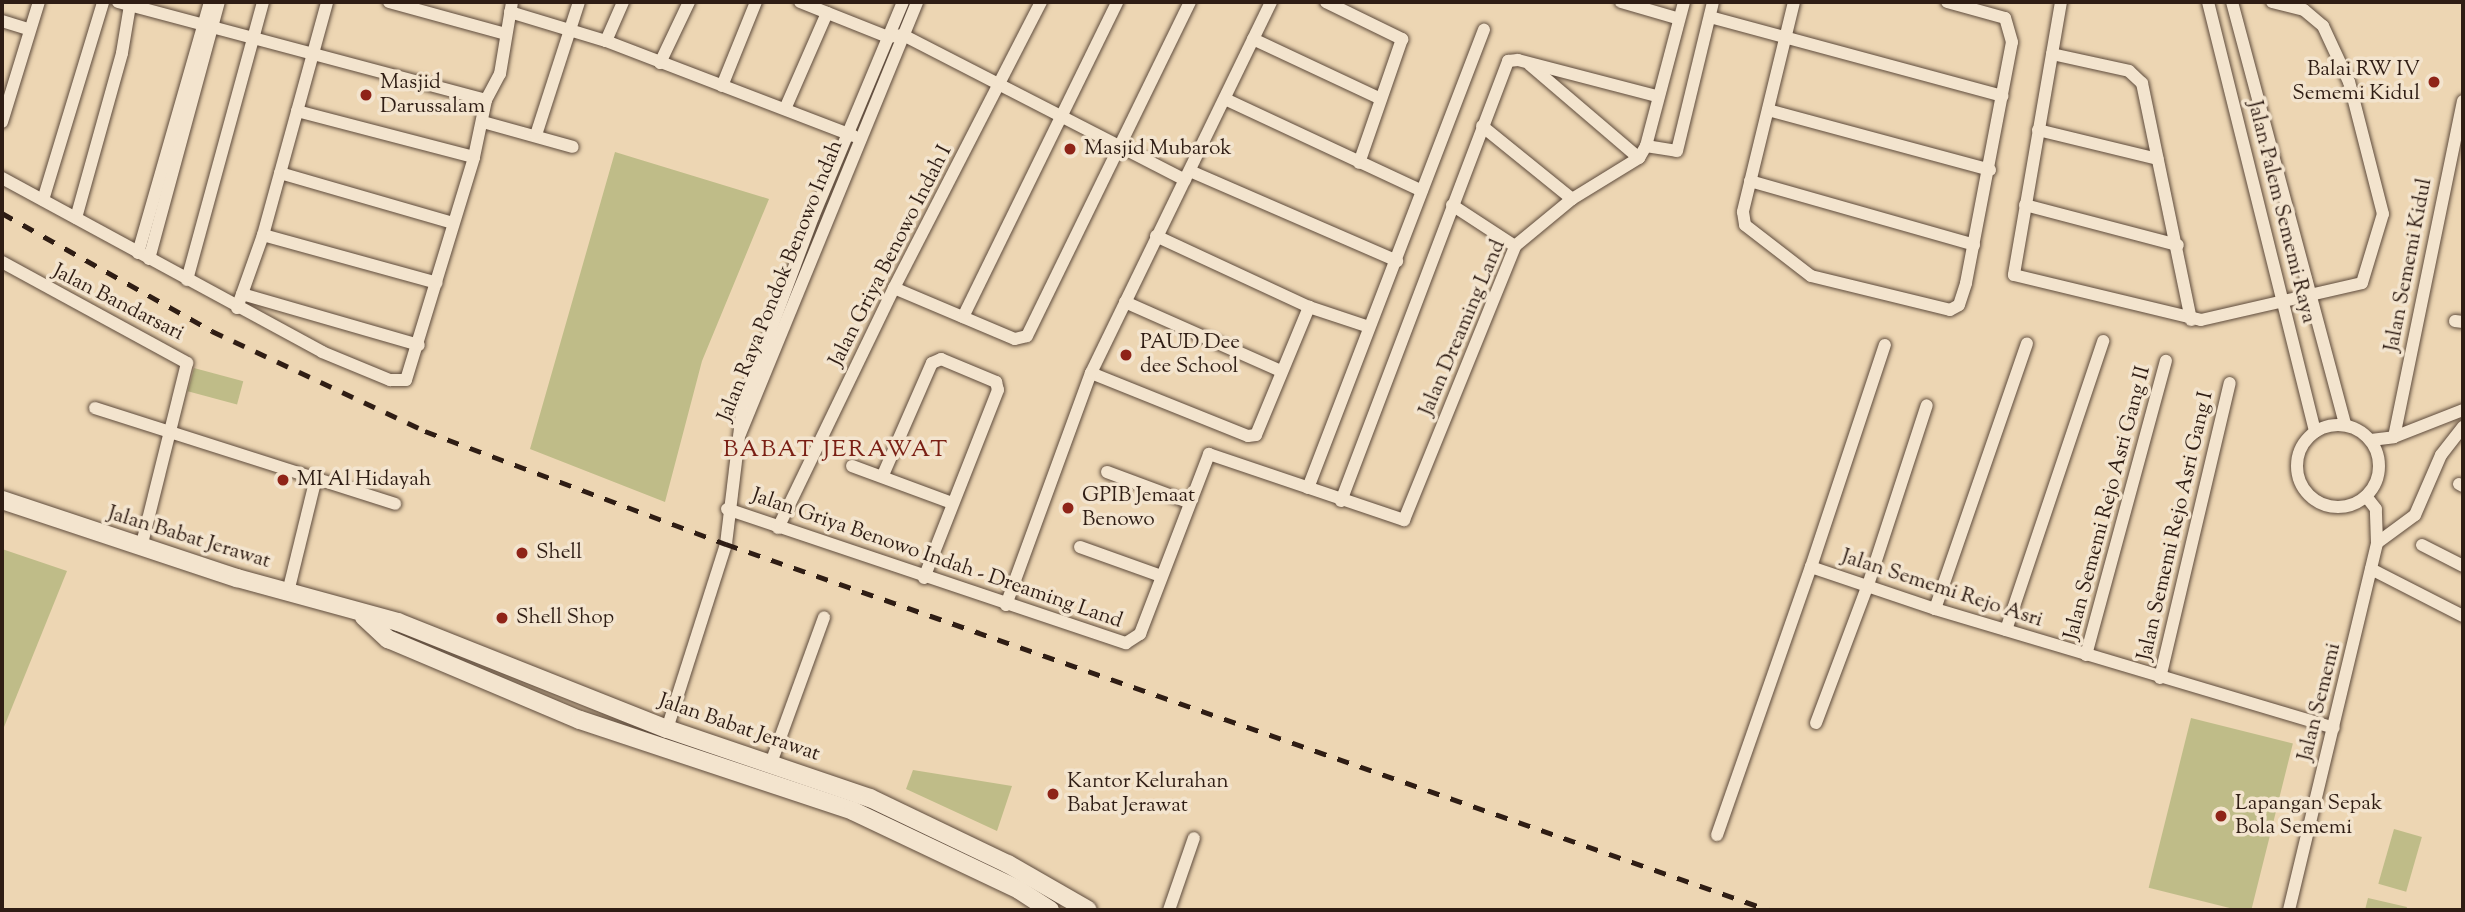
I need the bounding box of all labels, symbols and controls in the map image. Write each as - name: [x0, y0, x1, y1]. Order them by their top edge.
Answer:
- place label: Balai RW IV Sememi Kidul: [2292, 57, 2420, 107]
- place label: Masjid Darussalam: [380, 70, 485, 120]
- marker: Balai RW IV Sememi Kidul: [2426, 74, 2442, 90]
- marker: Masjid Darussalam: [358, 87, 374, 103]
- street label: Jalan Palem Sememi Raya: [2241, 98, 2321, 326]
- place label: Masjid Mubarok: [1084, 136, 1232, 162]
- street label: Jalan Raya Pondok Benowo Indah: [713, 137, 849, 425]
- street label: Jalan Griya Benowo Indah I: [824, 141, 958, 371]
- marker: Masjid Mubarok: [1062, 141, 1078, 157]
- street label: Jalan Sememi Kidul: [2380, 176, 2438, 354]
- street label: Jalan Dreaming Land: [1415, 236, 1511, 420]
- street label: Jalan Bandarsari: [48, 259, 188, 347]
- place label: PAUD Dee dee School: [1140, 330, 1240, 380]
- marker: PAUD Dee dee School: [1118, 347, 1134, 363]
- street label: Jalan Sememi Rejo Asri Gang II: [2059, 363, 2157, 643]
- street label: Jalan Sememi Rejo Asri Gang I: [2133, 389, 2219, 663]
- district label: BABAT JERAWAT: [725, 437, 947, 465]
- place label: MI Al Hidayah: [297, 467, 431, 493]
- marker: MI Al Hidayah: [275, 472, 291, 488]
- place label: GPIB Jemaat Benowo: [1082, 483, 1195, 533]
- street label: Jalan Griya Benowo Indah - Dreaming Land: [748, 484, 1126, 634]
- marker: GPIB Jemaat Benowo: [1060, 500, 1076, 516]
- street label: Jalan Babat Jerawat: [105, 501, 273, 575]
- place label: Shell: [536, 540, 582, 566]
- marker: Shell: [514, 545, 530, 561]
- street label: Jalan Sememi Rejo Asri: [1838, 545, 2046, 633]
- place label: Shell Shop: [516, 605, 614, 631]
- marker: Shell Shop: [494, 610, 510, 626]
- street label: Jalan Sememi: [2293, 640, 2347, 764]
- street label: Jalan Babat Jerawat: [655, 689, 823, 767]
- place label: Kantor Kelurahan Babat Jerawat: [1067, 769, 1229, 819]
- marker: Kantor Kelurahan Babat Jerawat: [1045, 786, 1061, 802]
- place label: Lapangan Sepak Bola Sememi: [2235, 791, 2382, 841]
- marker: Lapangan Sepak Bola Sememi: [2213, 808, 2229, 824]

